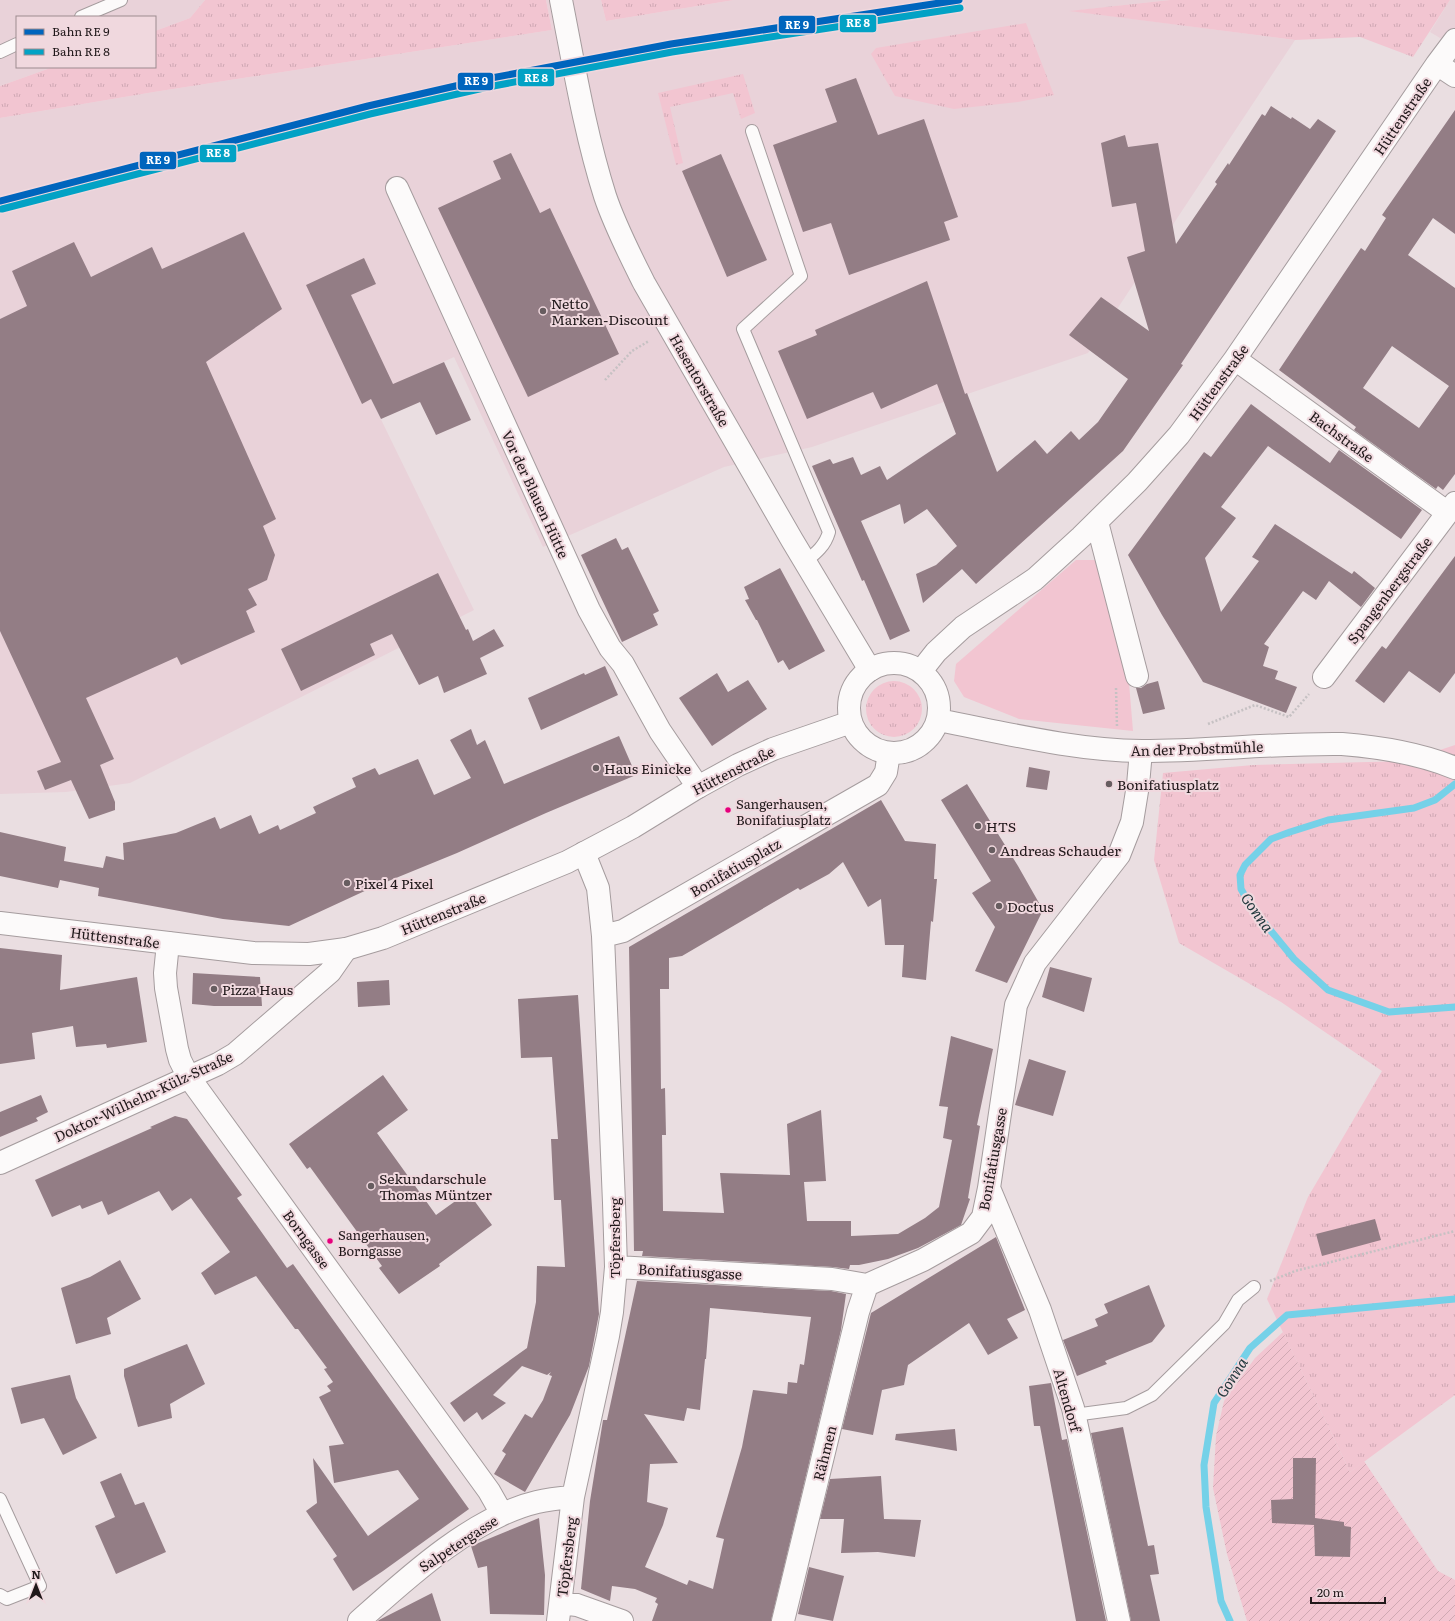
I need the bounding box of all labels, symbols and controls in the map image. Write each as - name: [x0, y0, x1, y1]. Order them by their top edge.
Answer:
- line badge: RE 8: [839, 14, 877, 33]
- text: RE 8: [846, 14, 871, 30]
- line badge: RE 9: [778, 15, 816, 34]
- legend: [16, 16, 156, 68]
- text: RE 9: [785, 16, 809, 32]
- text: Bahn RE 9: [52, 22, 110, 40]
- text: Bahn RE 8: [52, 42, 110, 60]
- line badge: RE 8: [517, 68, 555, 87]
- text: RE 8: [524, 69, 549, 85]
- line badge: RE 9: [457, 72, 494, 91]
- text: RE 9: [464, 72, 488, 88]
- street label: Hüttenstraße: [1369, 73, 1435, 159]
- line badge: RE 8: [199, 144, 237, 163]
- text: RE 8: [206, 144, 231, 160]
- line badge: RE 9: [139, 151, 177, 170]
- text: RE 9: [146, 151, 170, 167]
- place label: Netto Marken-Discount: [551, 293, 669, 329]
- marker: Netto Marken-Discount: [538, 306, 548, 316]
- street label: Hasentorstraße: [665, 330, 735, 430]
- street label: Hüttenstraße: [1183, 340, 1253, 424]
- street label: Bachstraße: [1306, 406, 1378, 466]
- street label: Vor der Blauen Hütte: [498, 427, 574, 561]
- street label: Spangenbergstraße: [1342, 532, 1436, 648]
- street label: An der Probstmühle: [1130, 736, 1264, 760]
- street label: Hüttenstraße: [688, 741, 778, 799]
- place label: Haus Einicke: [604, 758, 691, 778]
- marker: Haus Einicke: [591, 763, 601, 773]
- place label: Bonifatiusplatz: [1117, 774, 1219, 794]
- marker: Bonifatiusplatz: [1104, 779, 1114, 789]
- place label: Sangerhausen, Bonifatiusplatz: [736, 794, 831, 829]
- marker: Sangerhausen, Bonifatiusplatz: [723, 805, 733, 815]
- place label: HTS: [986, 816, 1016, 836]
- marker: HTS: [973, 821, 983, 831]
- street label: Bonifatiusplatz: [686, 833, 784, 901]
- place label: Andreas Schauder: [1000, 840, 1121, 860]
- marker: Andreas Schauder: [987, 845, 997, 855]
- place label: Pixel 4 Pixel: [355, 873, 434, 893]
- marker: Pixel 4 Pixel: [342, 878, 352, 888]
- street label: Hüttenstraße: [398, 887, 488, 939]
- water label: Gonna: [1236, 887, 1280, 937]
- place label: Doctus: [1007, 896, 1054, 916]
- marker: Doctus: [994, 901, 1004, 911]
- street label: Hüttenstraße: [69, 922, 161, 952]
- place label: Pizza Haus: [222, 979, 293, 999]
- marker: Pizza Haus: [209, 984, 219, 994]
- street label: Doktor-Wilhelm-Külz-Straße: [50, 1046, 236, 1146]
- street label: Bonifatiusgasse: [973, 1106, 1011, 1212]
- place label: Sekundarschule Thomas Müntzer: [379, 1168, 492, 1204]
- marker: Sekundarschule Thomas Müntzer: [366, 1181, 376, 1191]
- street label: Töpfersberg: [604, 1197, 624, 1279]
- street label: Borngasse: [279, 1206, 335, 1272]
- place label: Sangerhausen, Borngasse: [338, 1225, 430, 1260]
- marker: Sangerhausen, Borngasse: [325, 1236, 335, 1246]
- street label: Bonifatiusgasse: [637, 1258, 743, 1284]
- water label: Gonna: [1209, 1352, 1253, 1402]
- street label: Altendorf: [1049, 1366, 1087, 1436]
- street label: Rähmen: [807, 1423, 841, 1483]
- street label: Salpetergasse: [415, 1510, 501, 1576]
- street label: Töpfersberg: [551, 1515, 581, 1599]
- north arrow: [16, 1565, 56, 1605]
- text: N: [31, 1566, 41, 1582]
- scale bar: [1311, 1579, 1385, 1605]
- text: 20 m: [1317, 1583, 1344, 1601]

